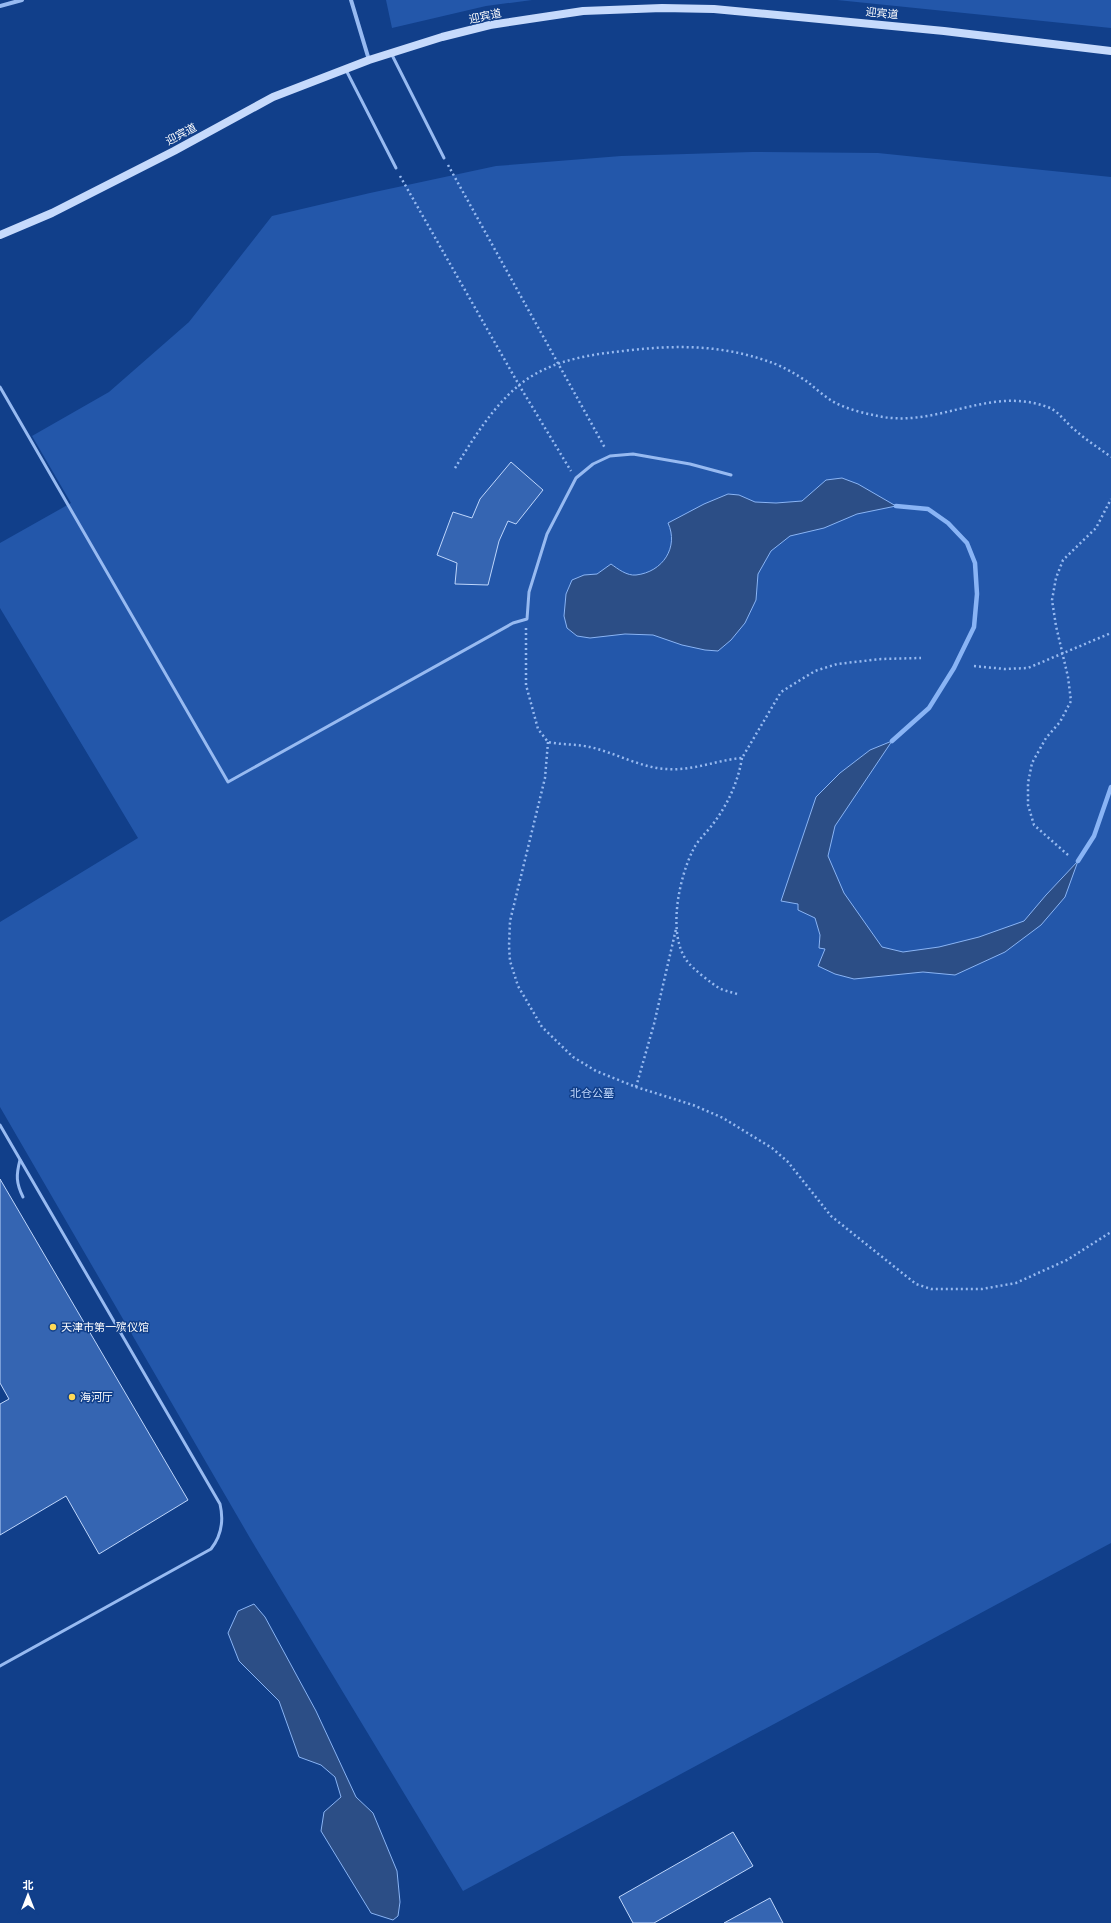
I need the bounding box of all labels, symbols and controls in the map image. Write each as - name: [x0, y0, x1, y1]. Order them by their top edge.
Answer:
- street label: 迎宾道: [865, 3, 899, 23]
- street label: 迎宾道: [467, 5, 503, 27]
- street label: 迎宾道: [163, 119, 199, 149]
- park label: 北仓公墓: [570, 1085, 614, 1101]
- place label: 天津市第一殡仪馆: [61, 1319, 149, 1335]
- marker: 天津市第一殡仪馆: [48, 1322, 58, 1332]
- place label: 海河厅: [80, 1389, 113, 1405]
- marker: 海河厅: [67, 1392, 77, 1402]
- north arrow: [8, 1875, 48, 1915]
- text: 北: [23, 1877, 34, 1893]

